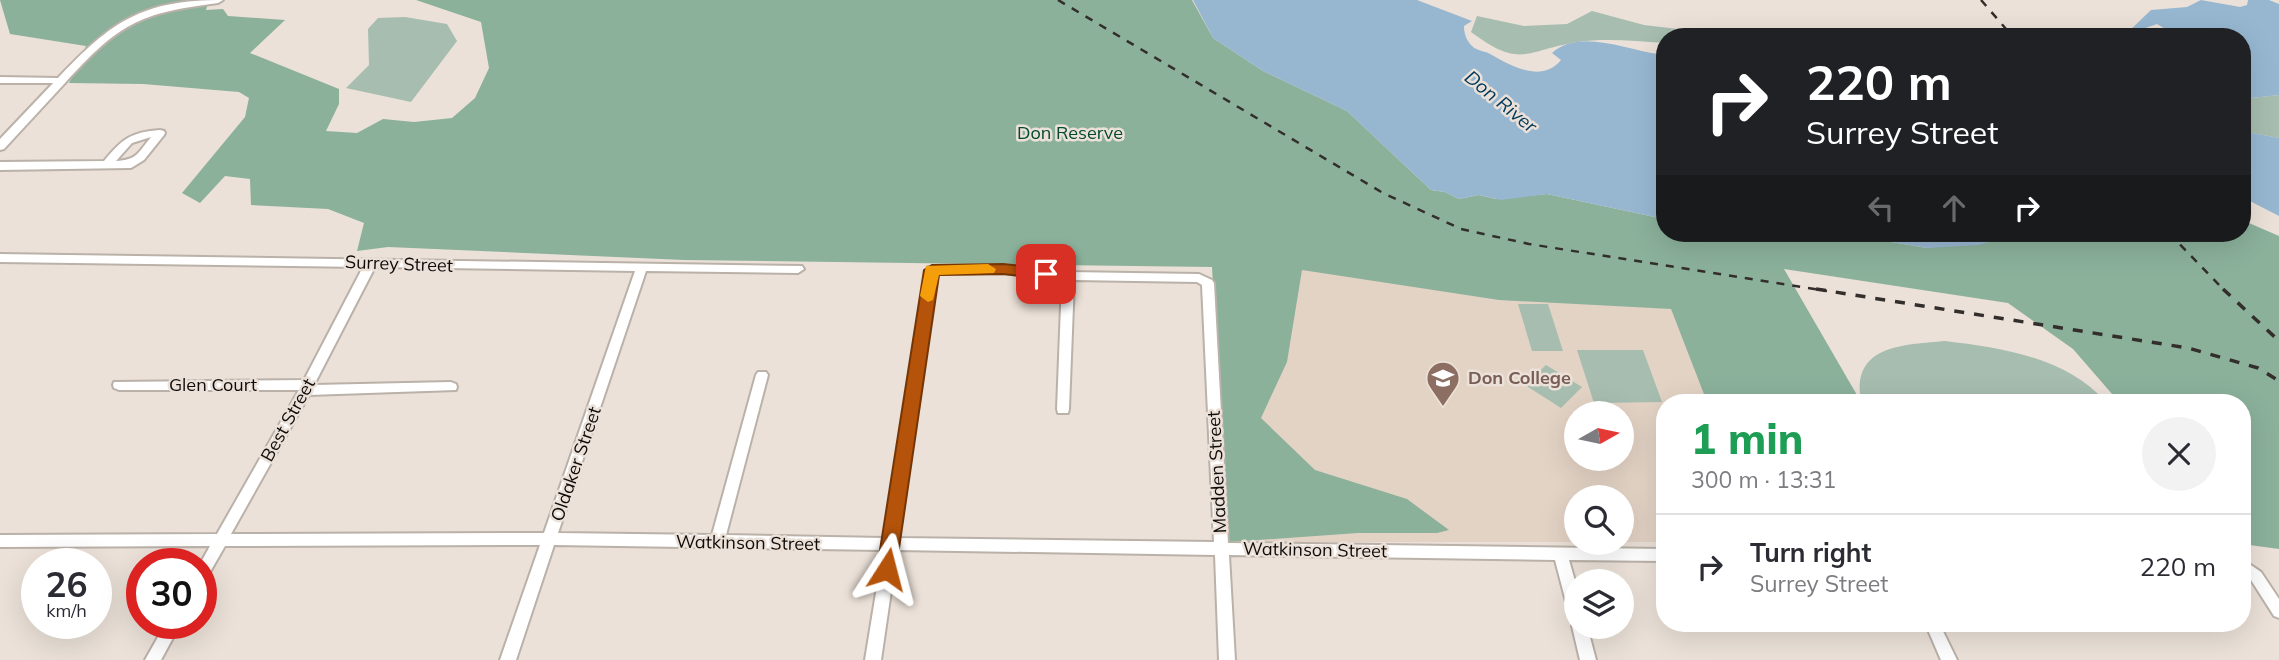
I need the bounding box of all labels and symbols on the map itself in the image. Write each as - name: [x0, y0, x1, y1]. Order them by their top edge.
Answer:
- water label: Don River: [1460, 65, 1543, 138]
- park label: Don Reserve: [1017, 121, 1123, 144]
- pin: [1016, 244, 1076, 304]
- street label: Surrey Street: [345, 250, 454, 277]
- school or university icon: Don College: [1424, 359, 1462, 408]
- place label: Don College: [1468, 366, 1571, 389]
- street label: Glen Court: [169, 373, 257, 396]
- street label: Best Street: [255, 374, 320, 465]
- north arrow: [1564, 401, 1634, 471]
- street label: Oldaker Street: [545, 404, 606, 524]
- street label: Madden Street: [1202, 410, 1231, 534]
- street label: Watkinson Street: [676, 530, 820, 555]
- position arrow: [850, 532, 924, 606]
- street label: Watkinson Street: [1243, 537, 1387, 562]
- speed limit sign: 30: [126, 548, 217, 639]

